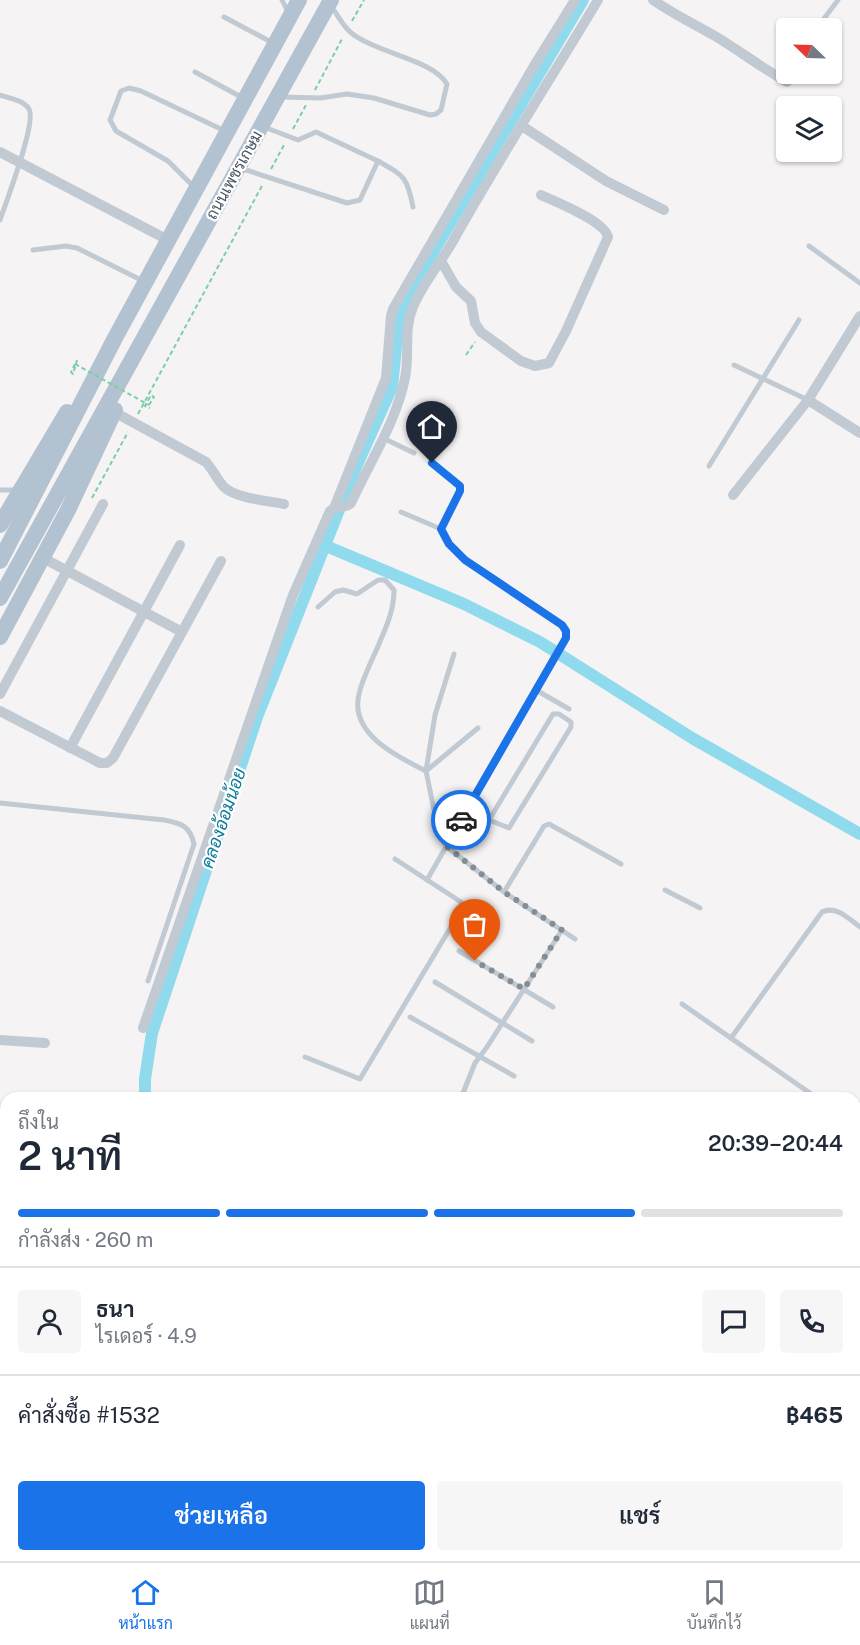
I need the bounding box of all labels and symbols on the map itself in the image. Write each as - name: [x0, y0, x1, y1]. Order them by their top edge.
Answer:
- north arrow: [776, 18, 842, 84]
- street label: ถนนเพชรเกษม: [202, 127, 266, 223]
- pin: [406, 401, 457, 463]
- water label: คลองอ้อมน้อย: [195, 765, 250, 871]
- courier: [431, 790, 491, 850]
- pin: [449, 899, 500, 961]

